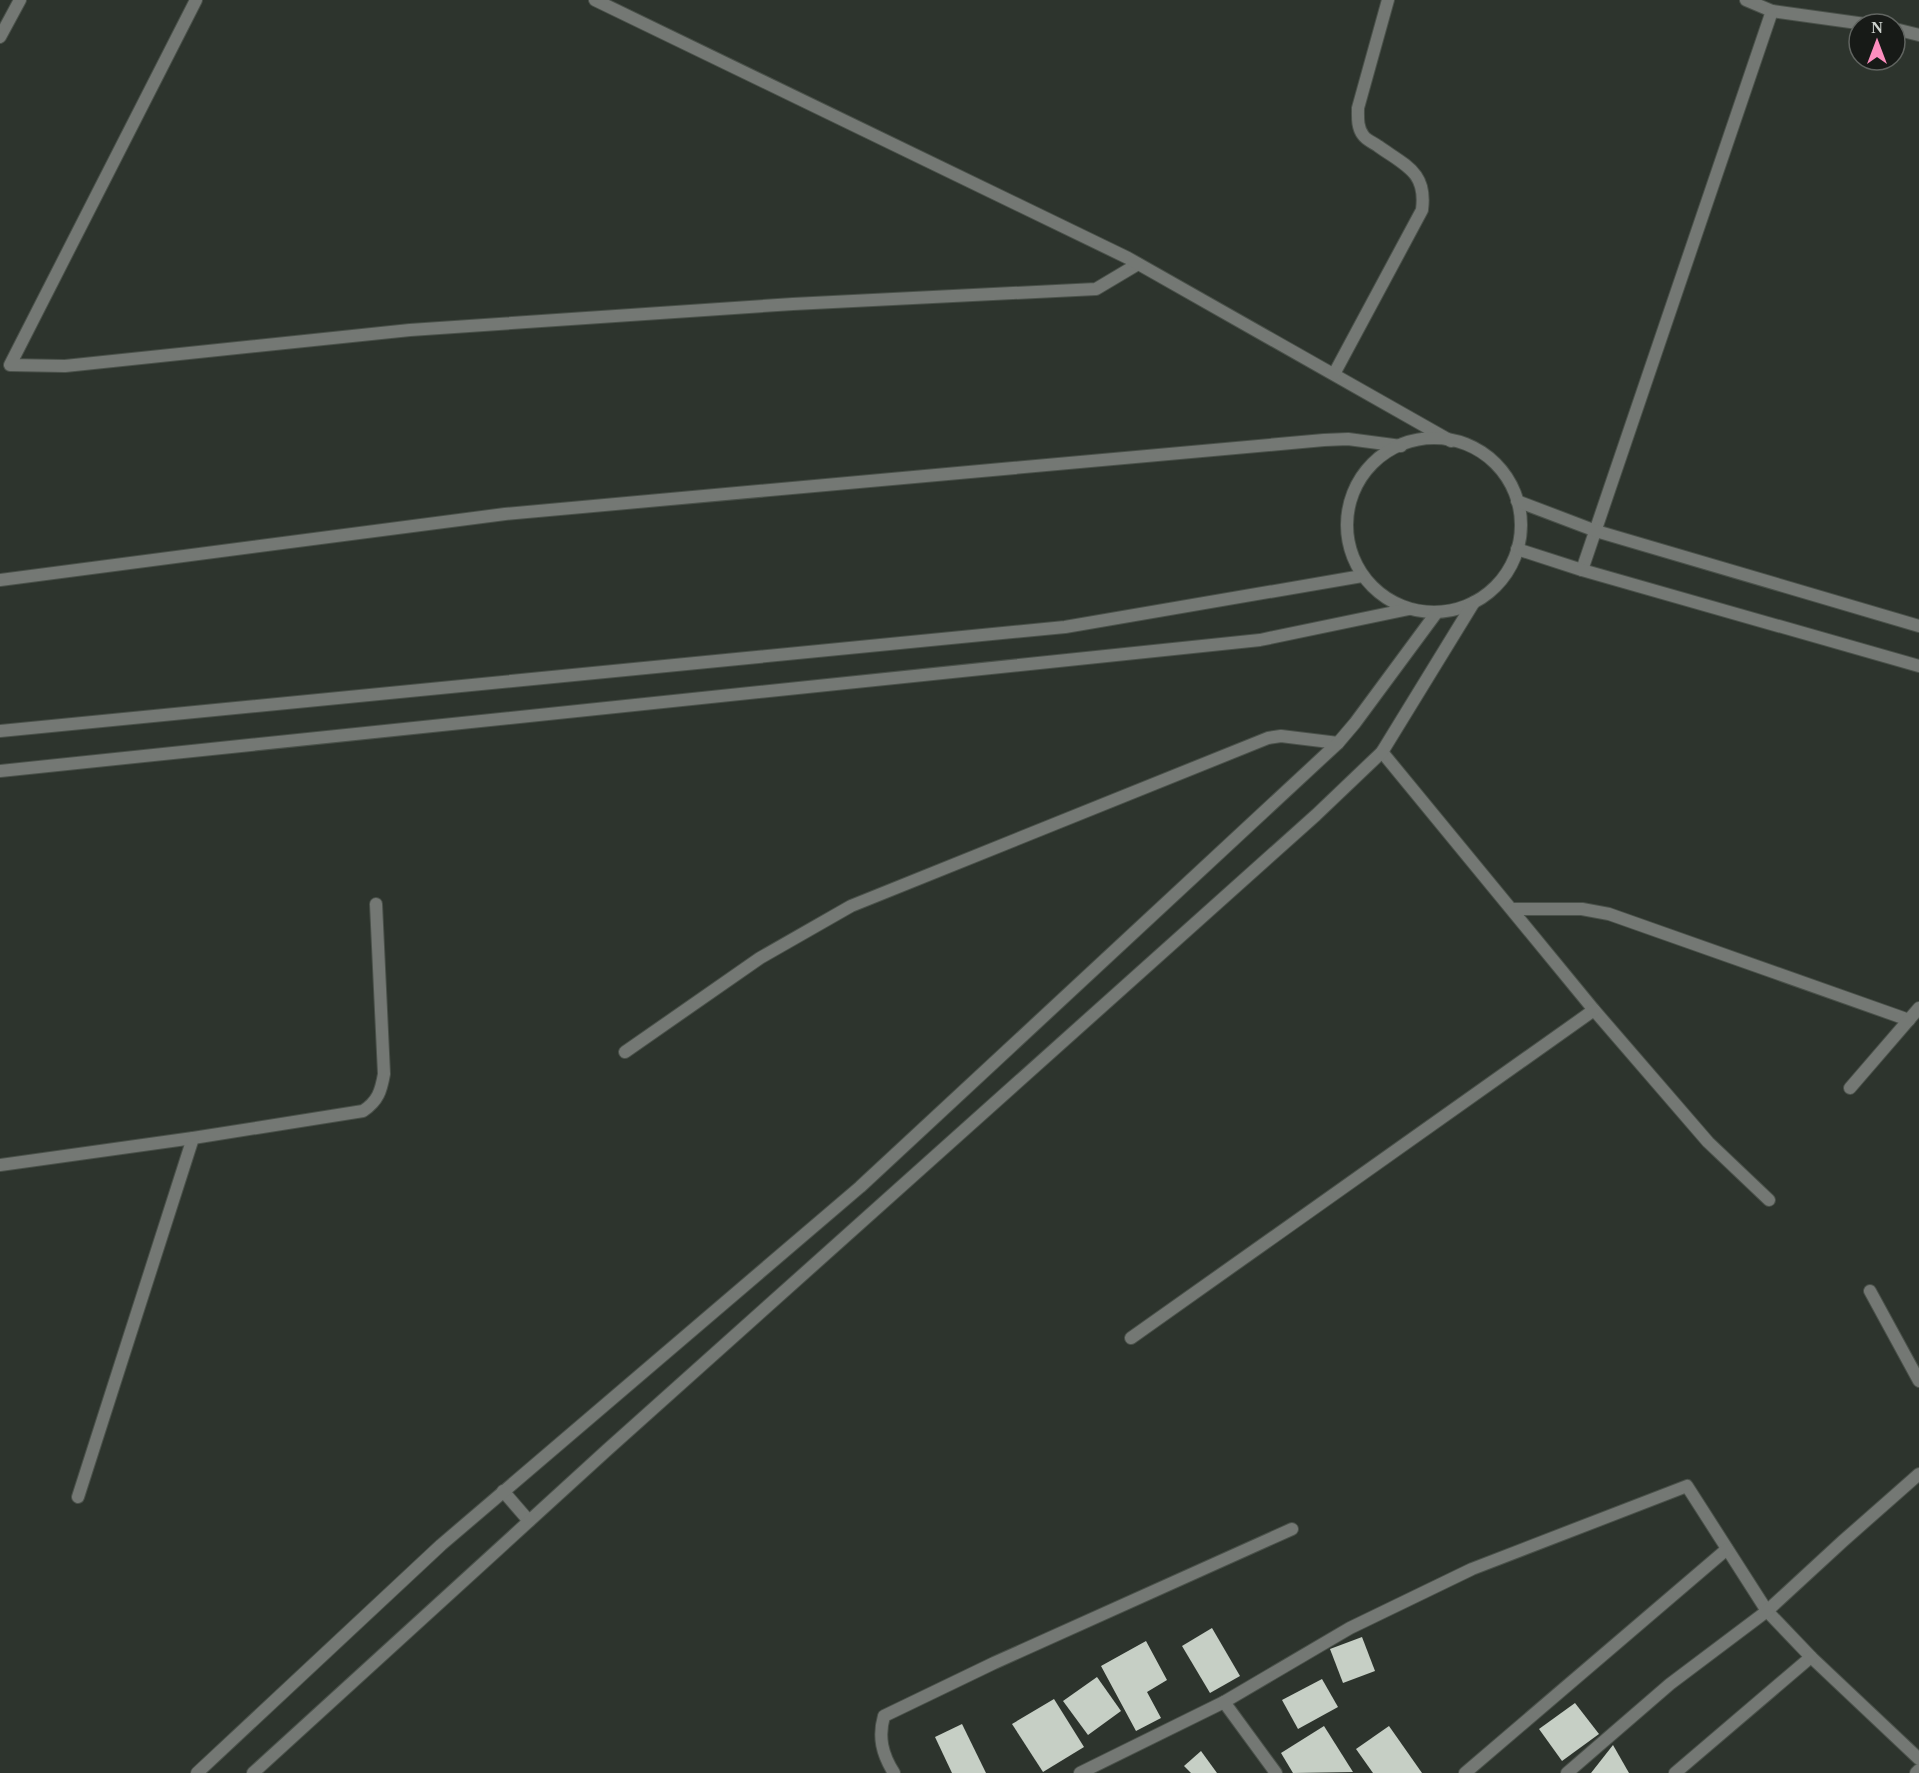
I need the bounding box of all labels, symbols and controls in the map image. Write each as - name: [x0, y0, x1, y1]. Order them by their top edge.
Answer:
- north arrow: [1847, 12, 1907, 72]
- text: N: [1871, 19, 1883, 36]

